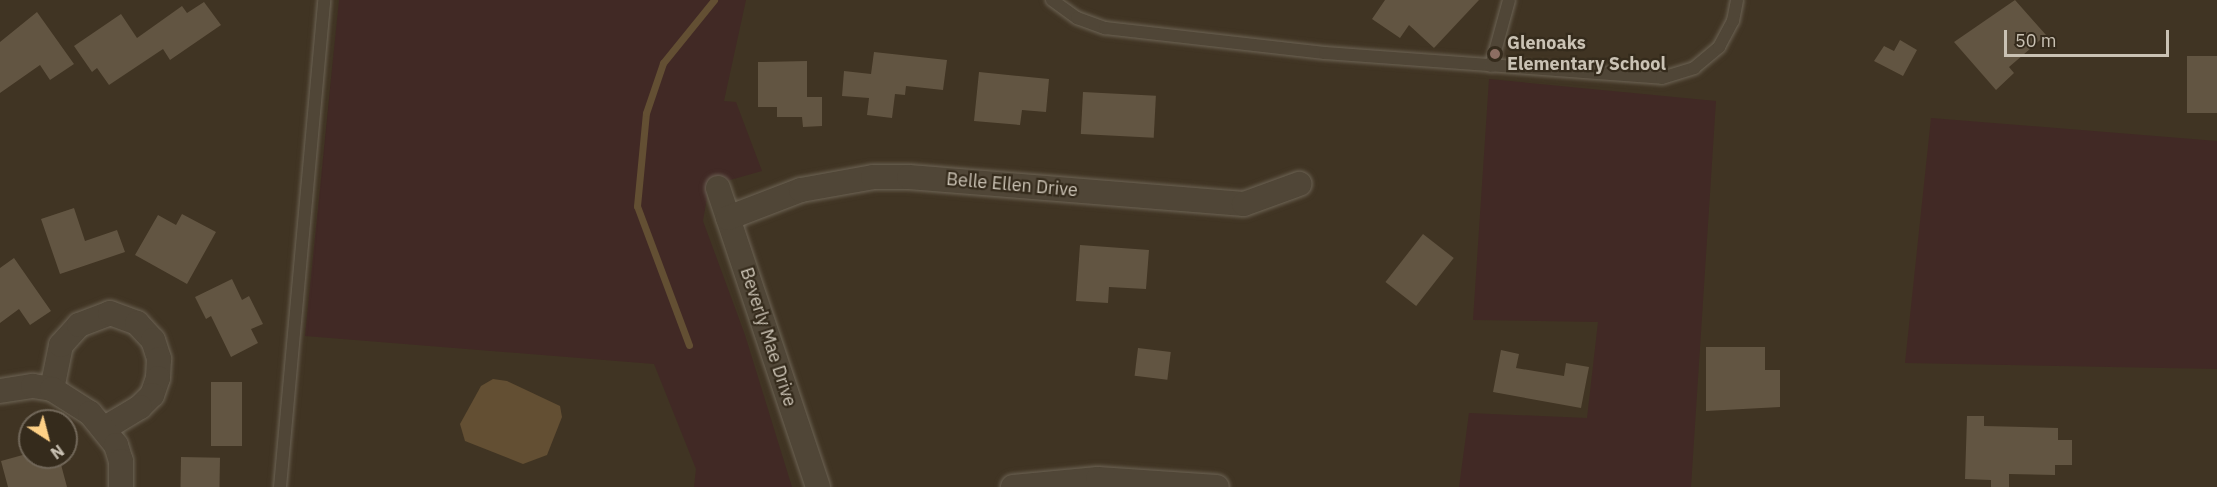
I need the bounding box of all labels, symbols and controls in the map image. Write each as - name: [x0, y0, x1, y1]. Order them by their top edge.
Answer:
- scale bar: [2007, 18, 2172, 56]
- text: 50 m: [2015, 29, 2057, 52]
- place label: Glenoaks Elementary School: [1507, 33, 1666, 76]
- marker: Glenoaks Elementary School: [1488, 47, 1502, 61]
- street label: Belle Ellen Drive: [945, 168, 1079, 202]
- street label: Beverly Mae Drive: [735, 265, 801, 409]
- north arrow: [18, 409, 78, 469]
- text: N: [47, 440, 68, 463]

